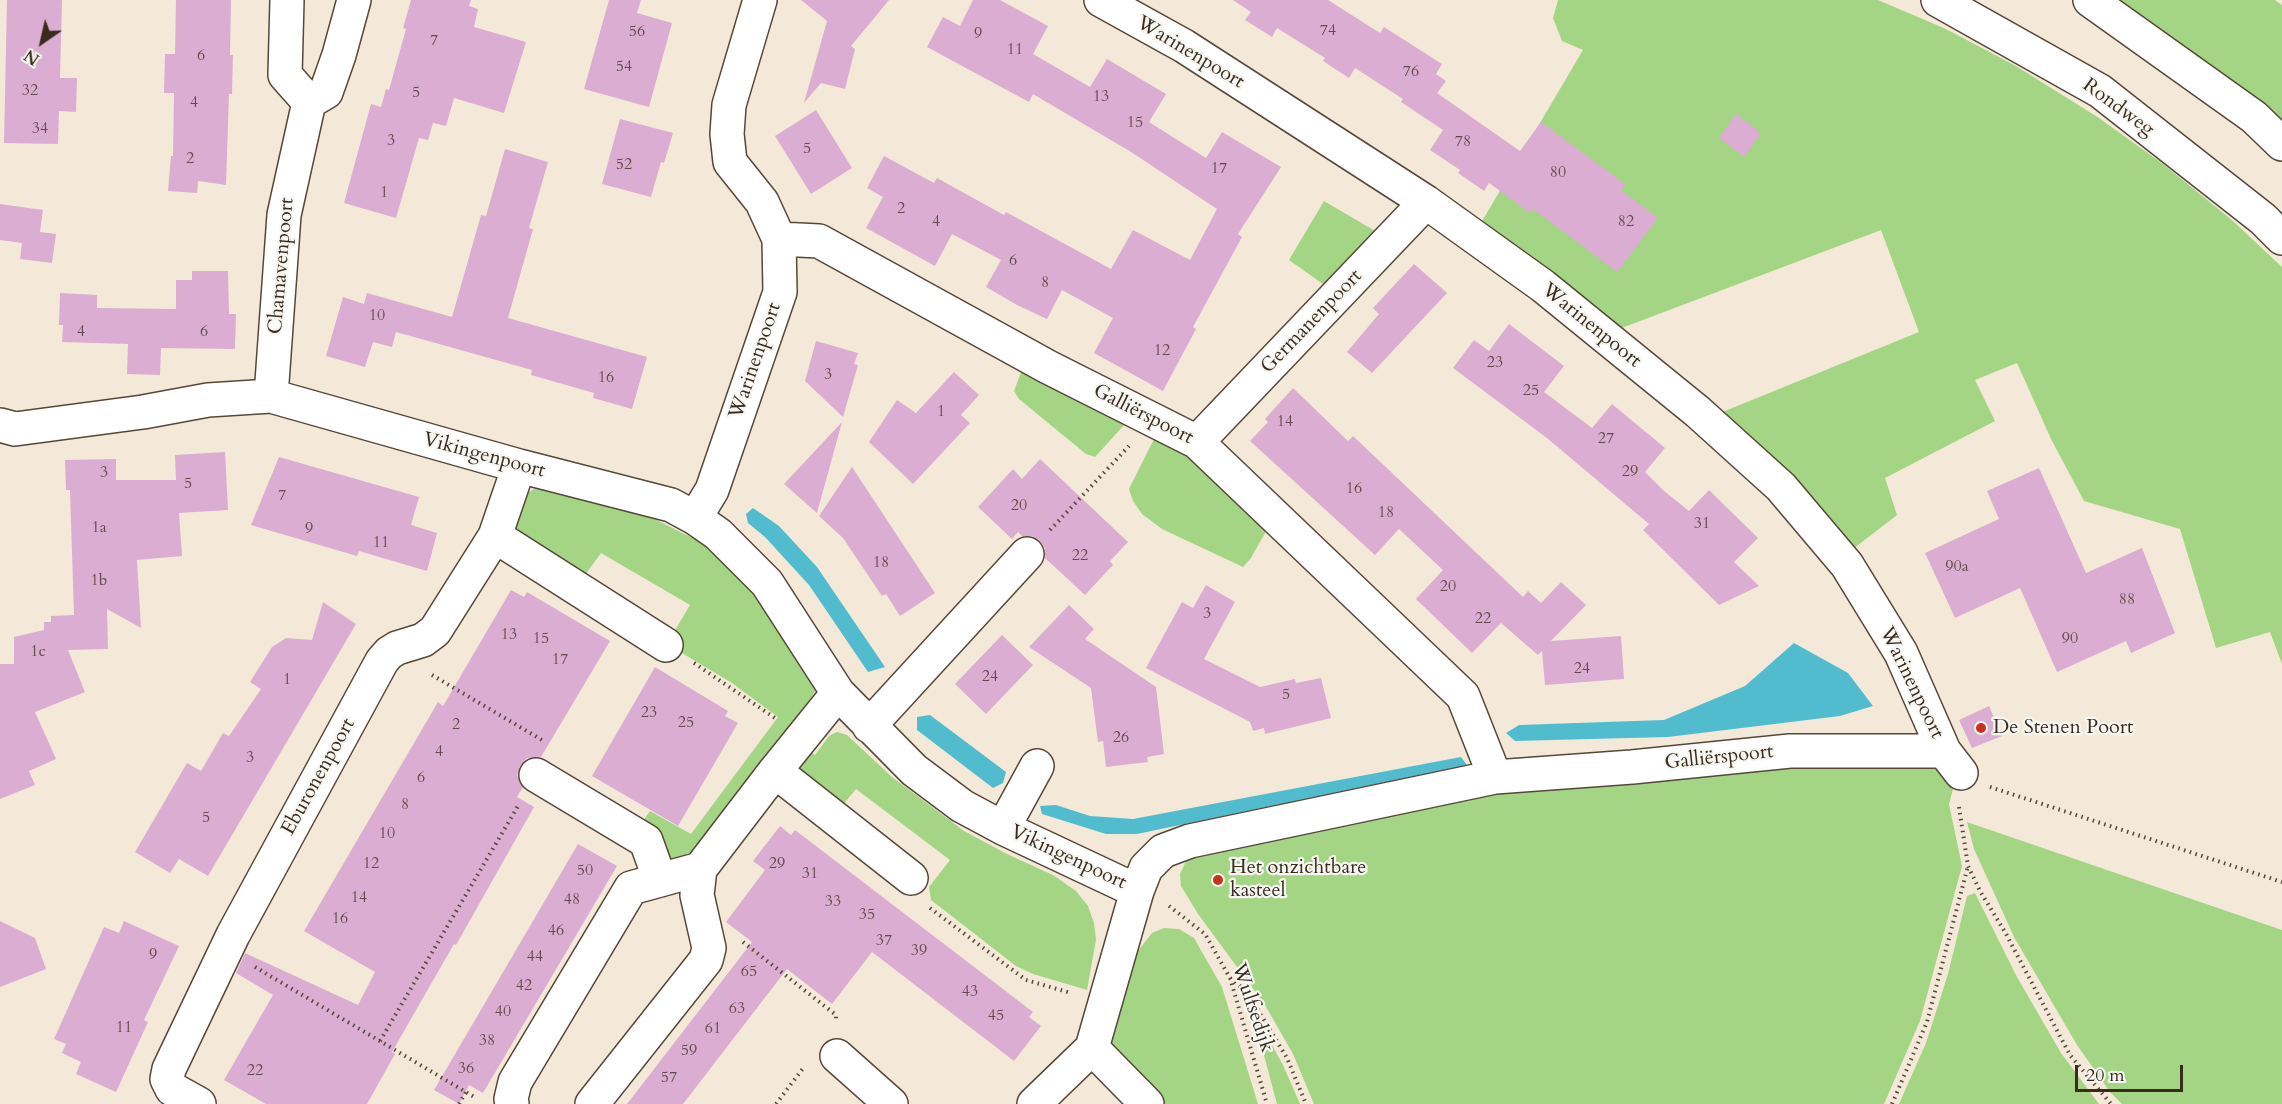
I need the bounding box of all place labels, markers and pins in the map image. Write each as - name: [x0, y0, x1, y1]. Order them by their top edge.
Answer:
- place label: De Stenen Poort: [1993, 716, 2133, 740]
- marker: De Stenen Poort: [1974, 721, 1988, 735]
- place label: Het onzichtbare kasteel: [1230, 856, 1366, 903]
- marker: Het onzichtbare kasteel: [1211, 873, 1225, 887]

